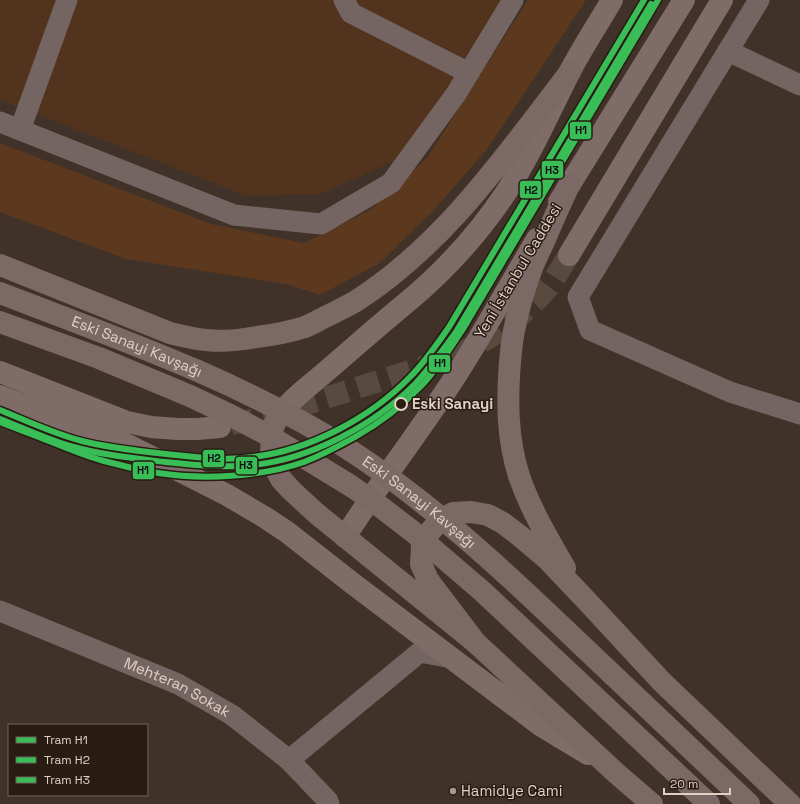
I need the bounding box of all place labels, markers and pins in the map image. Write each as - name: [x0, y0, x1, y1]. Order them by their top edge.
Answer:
- place label: Eski Sanayi: [412, 394, 493, 413]
- marker: Eski Sanayi: [394, 397, 408, 411]
- place label: Hamidye Cami: [461, 781, 562, 800]
- marker: Hamidye Cami: [448, 786, 458, 796]

